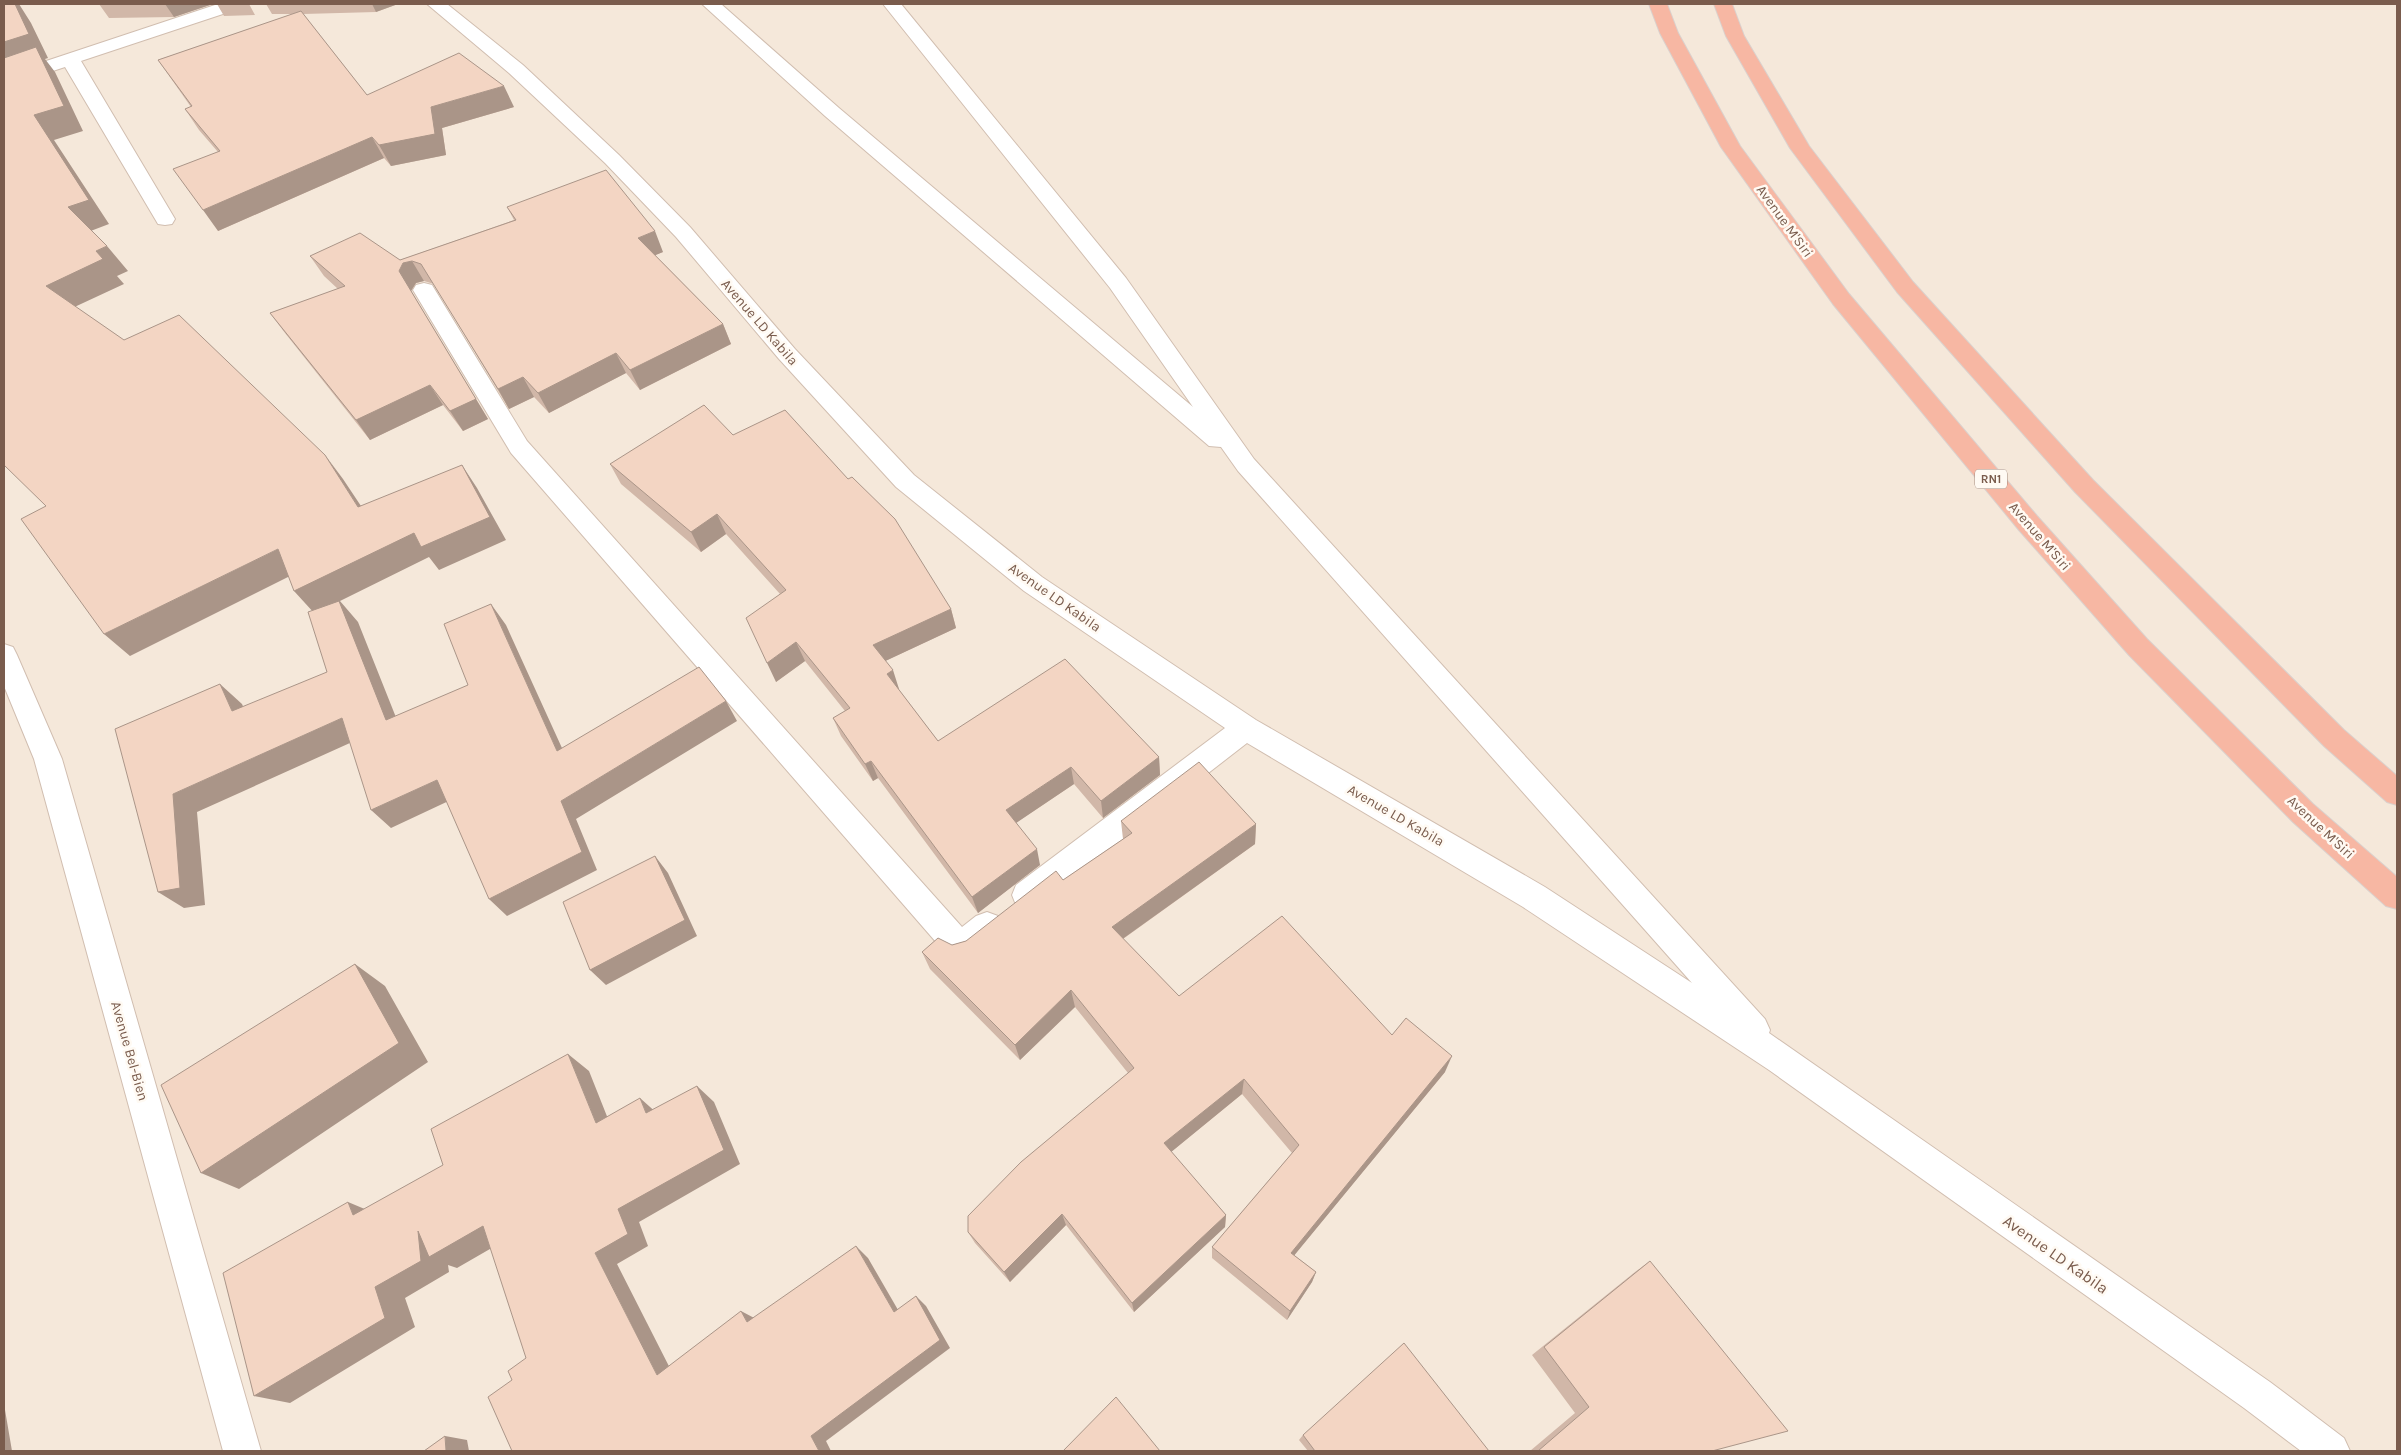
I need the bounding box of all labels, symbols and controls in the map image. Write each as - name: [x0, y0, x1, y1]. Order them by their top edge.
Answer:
- street label: Avenue M'Siri: [1753, 182, 1816, 261]
- street label: Avenue LD Kabila: [718, 276, 802, 369]
- road number: RN1: [1975, 469, 2007, 488]
- street label: Avenue M'Siri: [2005, 499, 2074, 574]
- street label: Avenue LD Kabila: [1005, 559, 1104, 636]
- street label: Avenue LD Kabila: [1344, 781, 1447, 850]
- street label: Avenue M'Siri: [2284, 792, 2358, 863]
- street label: Avenue Bel-Bien: [107, 999, 152, 1103]
- street label: Avenue LD Kabila: [1999, 1211, 2112, 1298]

